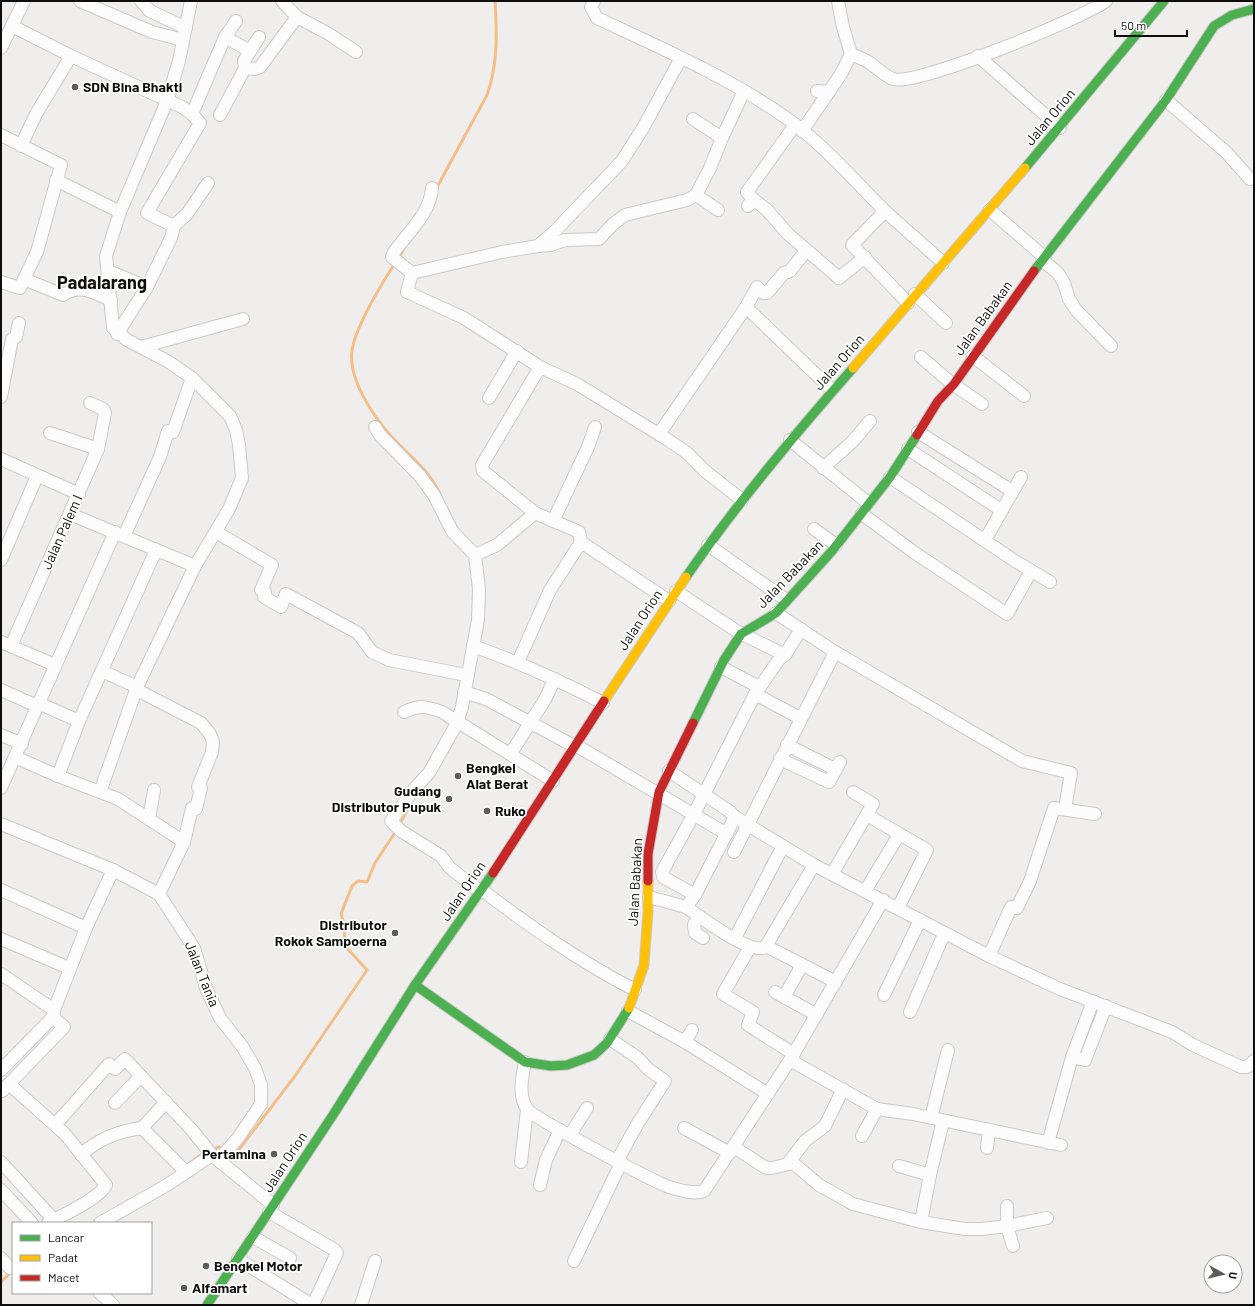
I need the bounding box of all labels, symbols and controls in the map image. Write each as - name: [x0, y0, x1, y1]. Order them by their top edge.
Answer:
- scale bar: [1115, 12, 1187, 38]
- text: 50 m: [1121, 18, 1146, 32]
- place label: SDN Bina Bhakti: [83, 78, 182, 95]
- marker: SDN Bina Bhakti: [70, 82, 80, 92]
- street label: Jalan Orion: [1021, 85, 1078, 148]
- district label: Padalarang: [57, 271, 147, 293]
- street label: Jalan Babakan: [950, 277, 1015, 358]
- street label: Jalan Orion: [810, 330, 868, 393]
- street label: Jalan Palem I: [37, 492, 86, 572]
- street label: Jalan Babakan: [753, 536, 826, 611]
- street label: Jalan Orion: [614, 586, 665, 653]
- place label: Bengkel Alat Berat: [466, 759, 528, 792]
- marker: Bengkel Alat Berat: [453, 771, 463, 781]
- place label: Gudang Distributor Pupuk: [332, 782, 442, 815]
- marker: Gudang Distributor Pupuk: [444, 794, 454, 804]
- place label: Ruko: [495, 802, 526, 819]
- marker: Ruko: [482, 806, 492, 816]
- street label: Jalan Babakan: [624, 837, 645, 926]
- street label: Jalan Orion: [436, 858, 489, 924]
- place label: Distributor Rokok Sampoerna: [275, 916, 388, 949]
- marker: Distributor Rokok Sampoerna: [390, 928, 400, 938]
- street label: Jalan Tania: [182, 939, 223, 1009]
- street label: Jalan Orion: [259, 1128, 310, 1195]
- place label: Pertamina: [202, 1145, 266, 1162]
- marker: Pertamina: [269, 1149, 279, 1159]
- legend: [12, 1222, 152, 1294]
- text: Lancar: [48, 1230, 85, 1244]
- text: Padat: [48, 1250, 78, 1264]
- north arrow: [1203, 1254, 1243, 1294]
- place label: Bengkel Motor: [214, 1257, 303, 1274]
- marker: Bengkel Motor: [201, 1261, 211, 1271]
- text: Macet: [48, 1270, 80, 1284]
- text: U: [1226, 1271, 1240, 1280]
- place label: Alfamart: [192, 1279, 247, 1296]
- marker: Alfamart: [179, 1283, 189, 1293]

